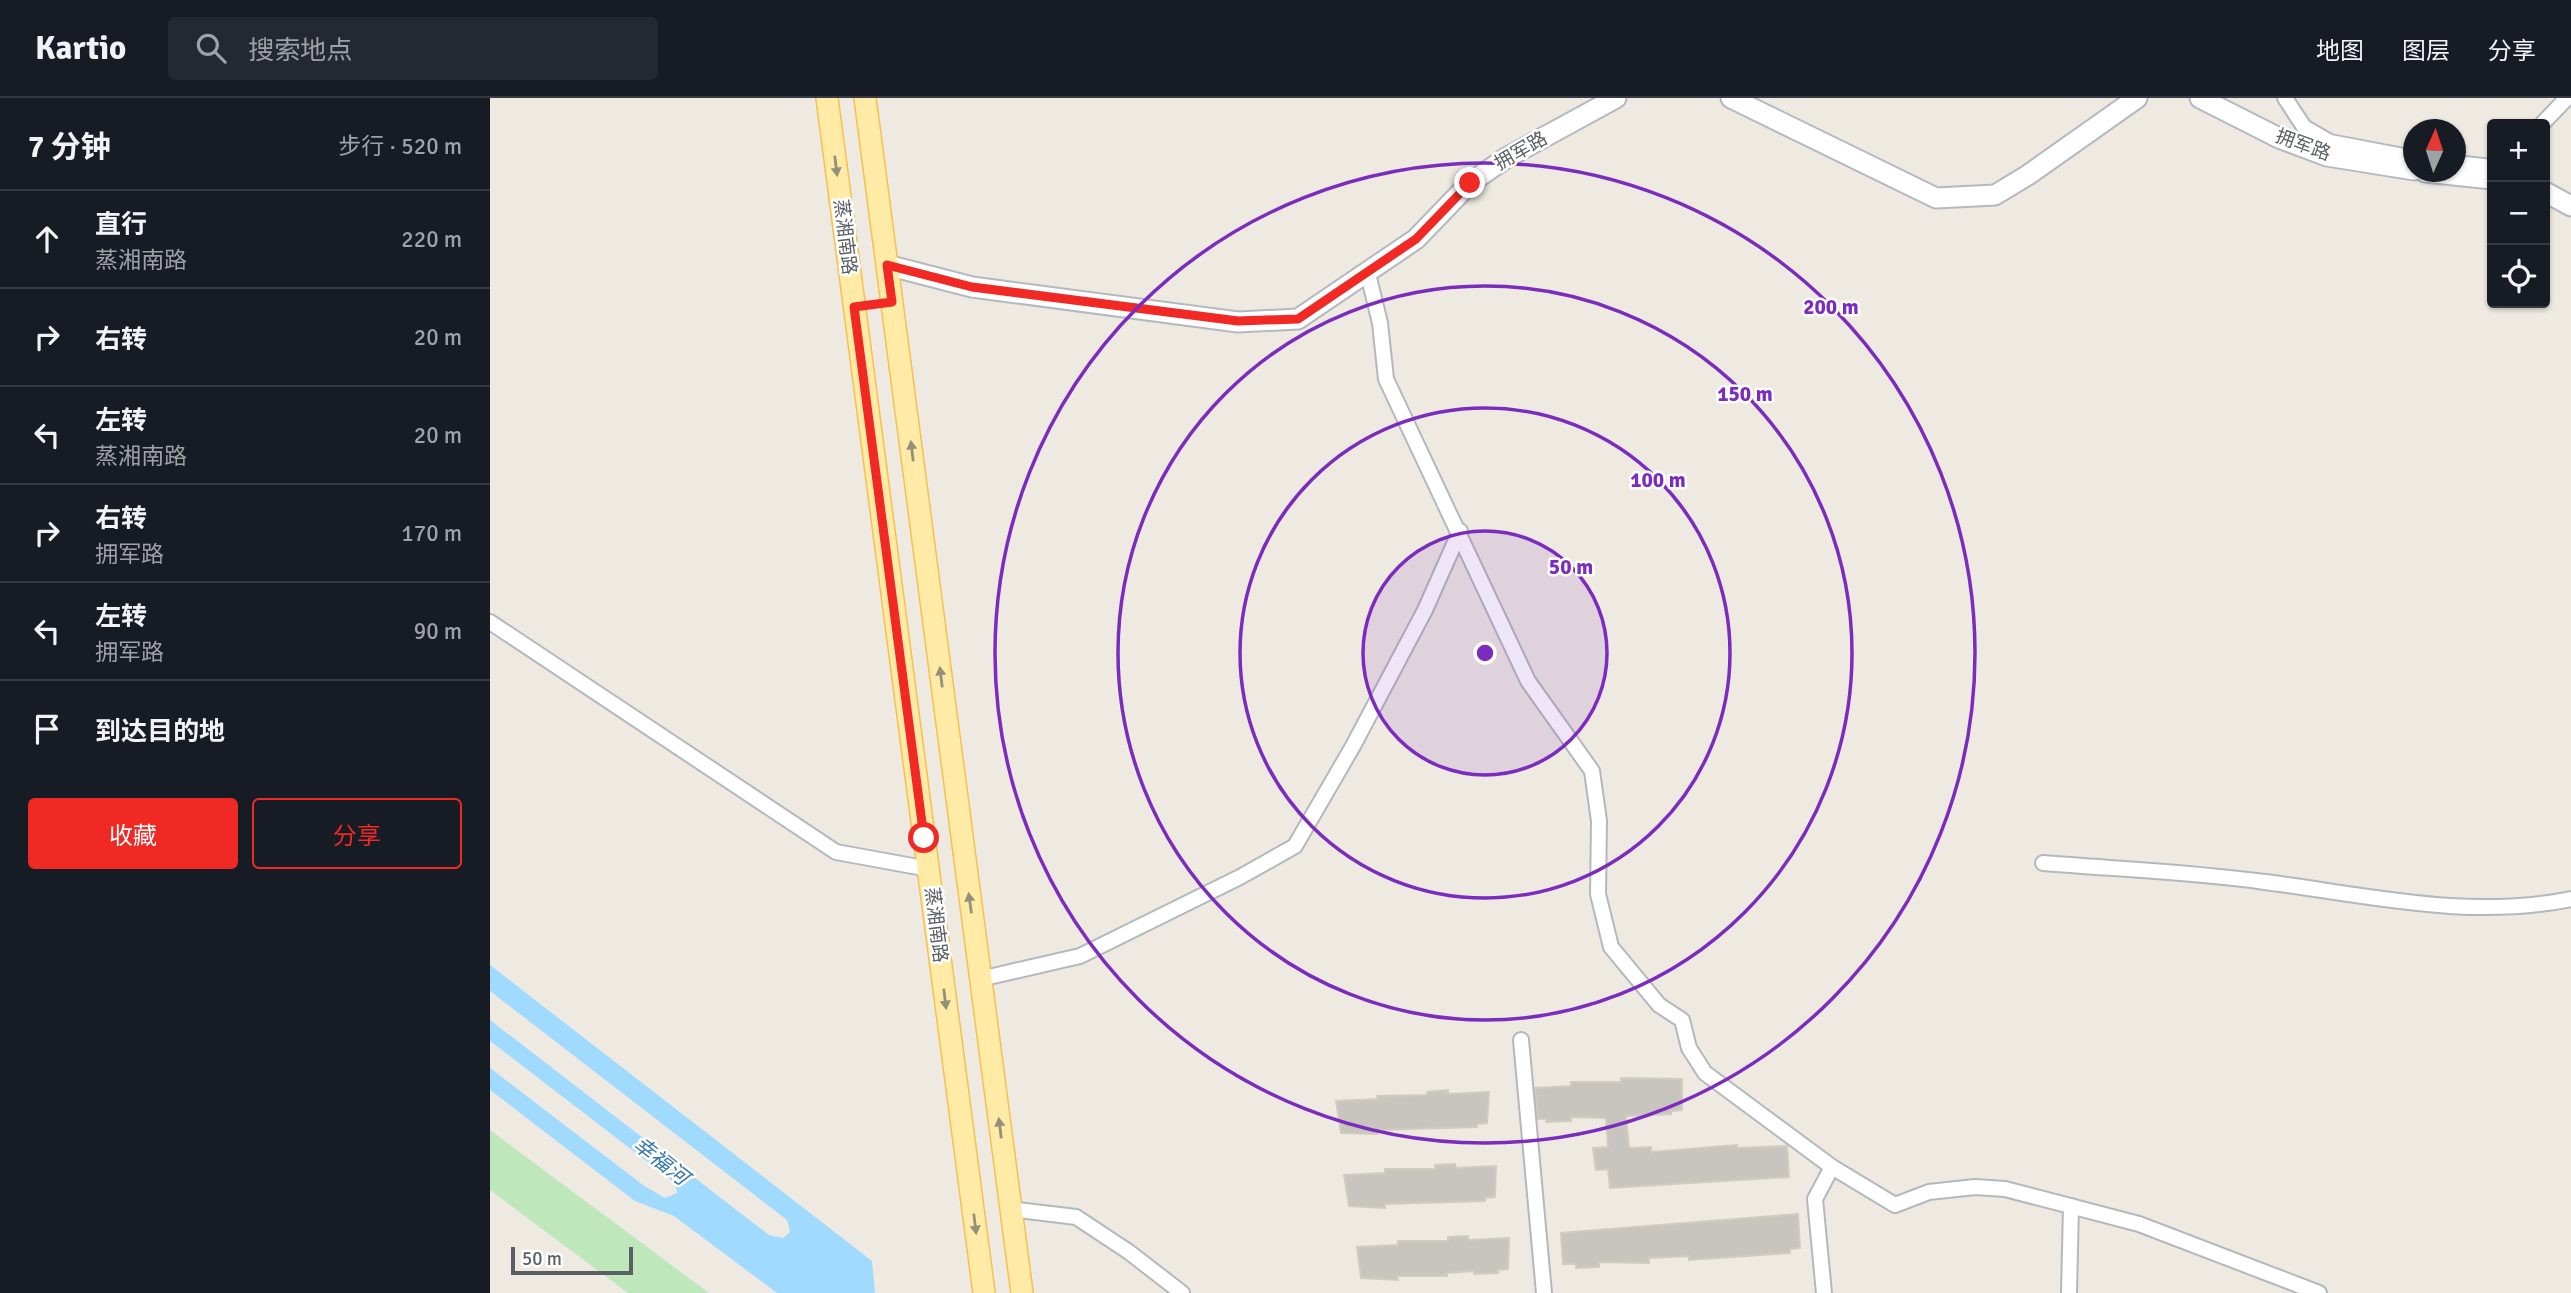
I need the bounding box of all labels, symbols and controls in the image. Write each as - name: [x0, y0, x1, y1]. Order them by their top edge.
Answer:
- search box: [168, 17, 658, 80]
- text: Kartio: [35, 28, 126, 69]
- icon: search: [192, 29, 230, 67]
- text: 搜索地点: [248, 35, 352, 67]
- text: 地图: [2316, 36, 2364, 66]
- text: 图层: [2402, 36, 2450, 66]
- text: 分享: [2488, 36, 2536, 66]
- north arrow: [2403, 119, 2466, 182]
- map controls: [2487, 119, 2550, 308]
- button: +: [2487, 119, 2550, 182]
- street label: 拥军路: [2272, 124, 2334, 166]
- street label: 拥军路: [1490, 126, 1552, 176]
- text: 7 分钟: [28, 129, 111, 166]
- text: 步行 · 520 m: [338, 132, 462, 161]
- one-way arrow: [830, 155, 841, 177]
- route end: [1454, 167, 1485, 198]
- button: −: [2487, 182, 2550, 245]
- street label: 蒸湘南路: [828, 198, 862, 276]
- text: 直行: [95, 209, 147, 241]
- icon: ahead: [28, 220, 66, 258]
- text: 220 m: [401, 225, 462, 254]
- button: locate: [2487, 245, 2550, 308]
- text: 蒸湘南路: [95, 246, 187, 275]
- text: 200 m: [1803, 294, 1859, 320]
- icon: right: [28, 318, 66, 356]
- text: 20 m: [414, 323, 462, 352]
- text: 右转: [95, 324, 147, 356]
- text: 150 m: [1717, 381, 1773, 407]
- text: 左转: [95, 405, 147, 437]
- icon: left: [28, 416, 66, 454]
- text: 20 m: [414, 421, 462, 450]
- one-way arrow: [906, 440, 917, 462]
- text: 蒸湘南路: [95, 442, 187, 471]
- text: 100 m: [1630, 467, 1686, 493]
- text: 右转: [95, 503, 147, 535]
- icon: right: [28, 514, 66, 552]
- text: 170 m: [401, 519, 462, 548]
- text: 拥军路: [95, 540, 164, 569]
- text: 50 m: [1549, 554, 1593, 580]
- text: 左转: [95, 601, 147, 633]
- icon: left: [28, 612, 66, 650]
- text: 90 m: [414, 617, 462, 646]
- text: 拥军路: [95, 638, 164, 667]
- centre of rings: [1473, 641, 1497, 665]
- one-way arrow: [935, 666, 946, 688]
- icon: arrive: [28, 710, 66, 748]
- text: 到达目的地: [95, 716, 225, 748]
- button: 收藏: [28, 798, 238, 869]
- button: 分享: [252, 798, 462, 869]
- route start: [908, 822, 939, 853]
- street label: 蒸湘南路: [919, 886, 953, 964]
- one-way arrow: [965, 891, 976, 913]
- one-way arrow: [940, 988, 951, 1010]
- one-way arrow: [994, 1117, 1005, 1139]
- water label: 幸福河: [628, 1131, 697, 1193]
- one-way arrow: [970, 1213, 981, 1235]
- scale bar: [511, 1244, 634, 1276]
- text: 50 m: [522, 1247, 562, 1271]

